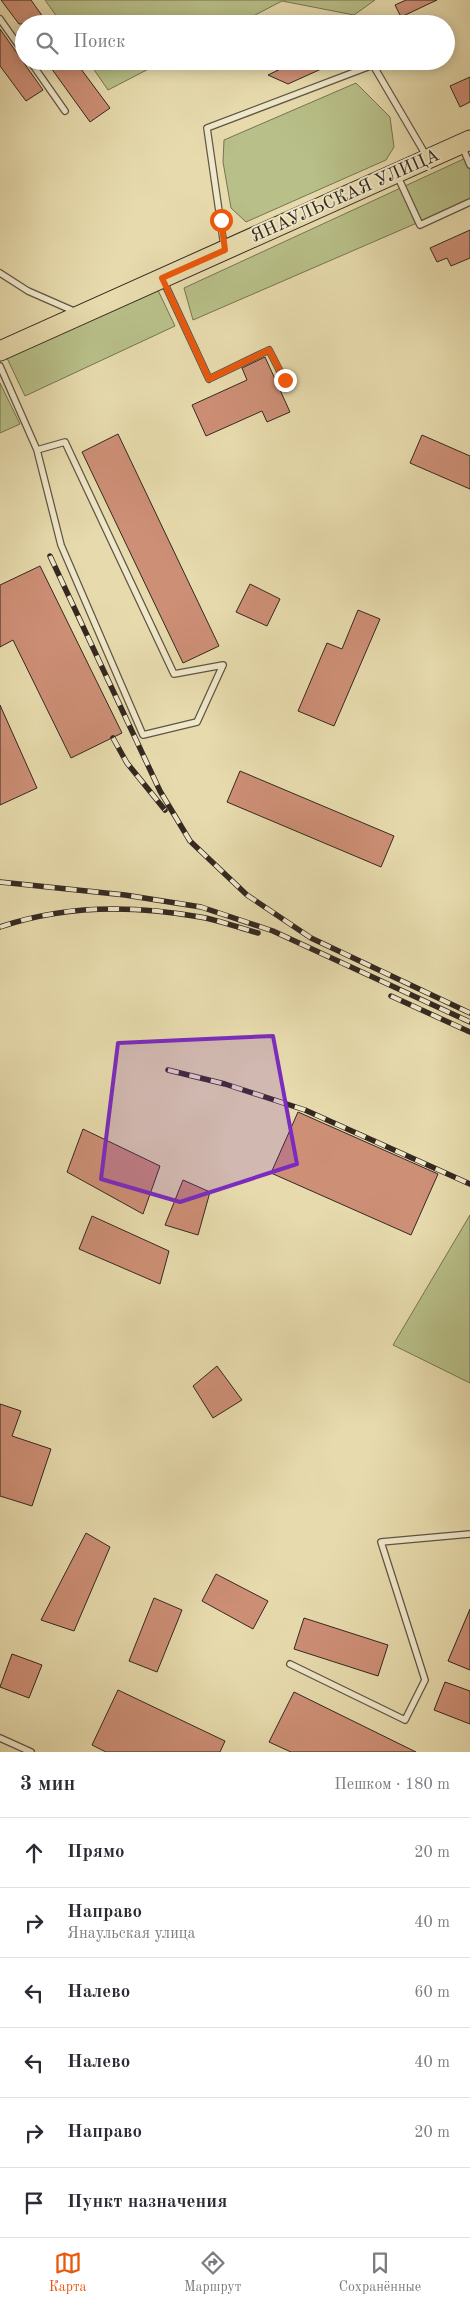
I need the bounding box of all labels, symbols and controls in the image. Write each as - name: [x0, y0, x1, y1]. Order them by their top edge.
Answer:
- search box: [15, 15, 455, 70]
- icon: search: [33, 29, 61, 57]
- text: Поиск: [73, 33, 125, 52]
- street label: ЯНАУЛЬСКАЯ УЛИЦА: [248, 146, 442, 246]
- route start: [210, 209, 233, 232]
- route end: [274, 369, 297, 392]
- text: 3 мин: [20, 1774, 75, 1795]
- text: Пешком · 180 m: [334, 1777, 450, 1793]
- icon: ahead: [20, 1839, 48, 1867]
- text: Прямо: [67, 1843, 125, 1862]
- text: 20 m: [414, 1845, 450, 1861]
- text: Направо: [67, 1903, 142, 1922]
- icon: right: [20, 1909, 48, 1937]
- text: 40 m: [414, 1915, 450, 1931]
- text: Янаульская улица: [67, 1926, 195, 1942]
- icon: left: [20, 1979, 48, 2007]
- text: Налево: [67, 1983, 130, 2002]
- text: 60 m: [414, 1985, 450, 2001]
- icon: left: [20, 2049, 48, 2077]
- text: Налево: [67, 2053, 130, 2072]
- text: 40 m: [414, 2055, 450, 2071]
- icon: right: [20, 2119, 48, 2147]
- text: Направо: [67, 2123, 142, 2142]
- text: 20 m: [414, 2125, 450, 2141]
- icon: arrive: [20, 2189, 48, 2217]
- text: Пункт назначения: [67, 2193, 227, 2212]
- tab: Карта: [49, 2249, 87, 2296]
- tab: Маршрут: [184, 2249, 241, 2296]
- tab: Сохранённые: [339, 2249, 421, 2296]

